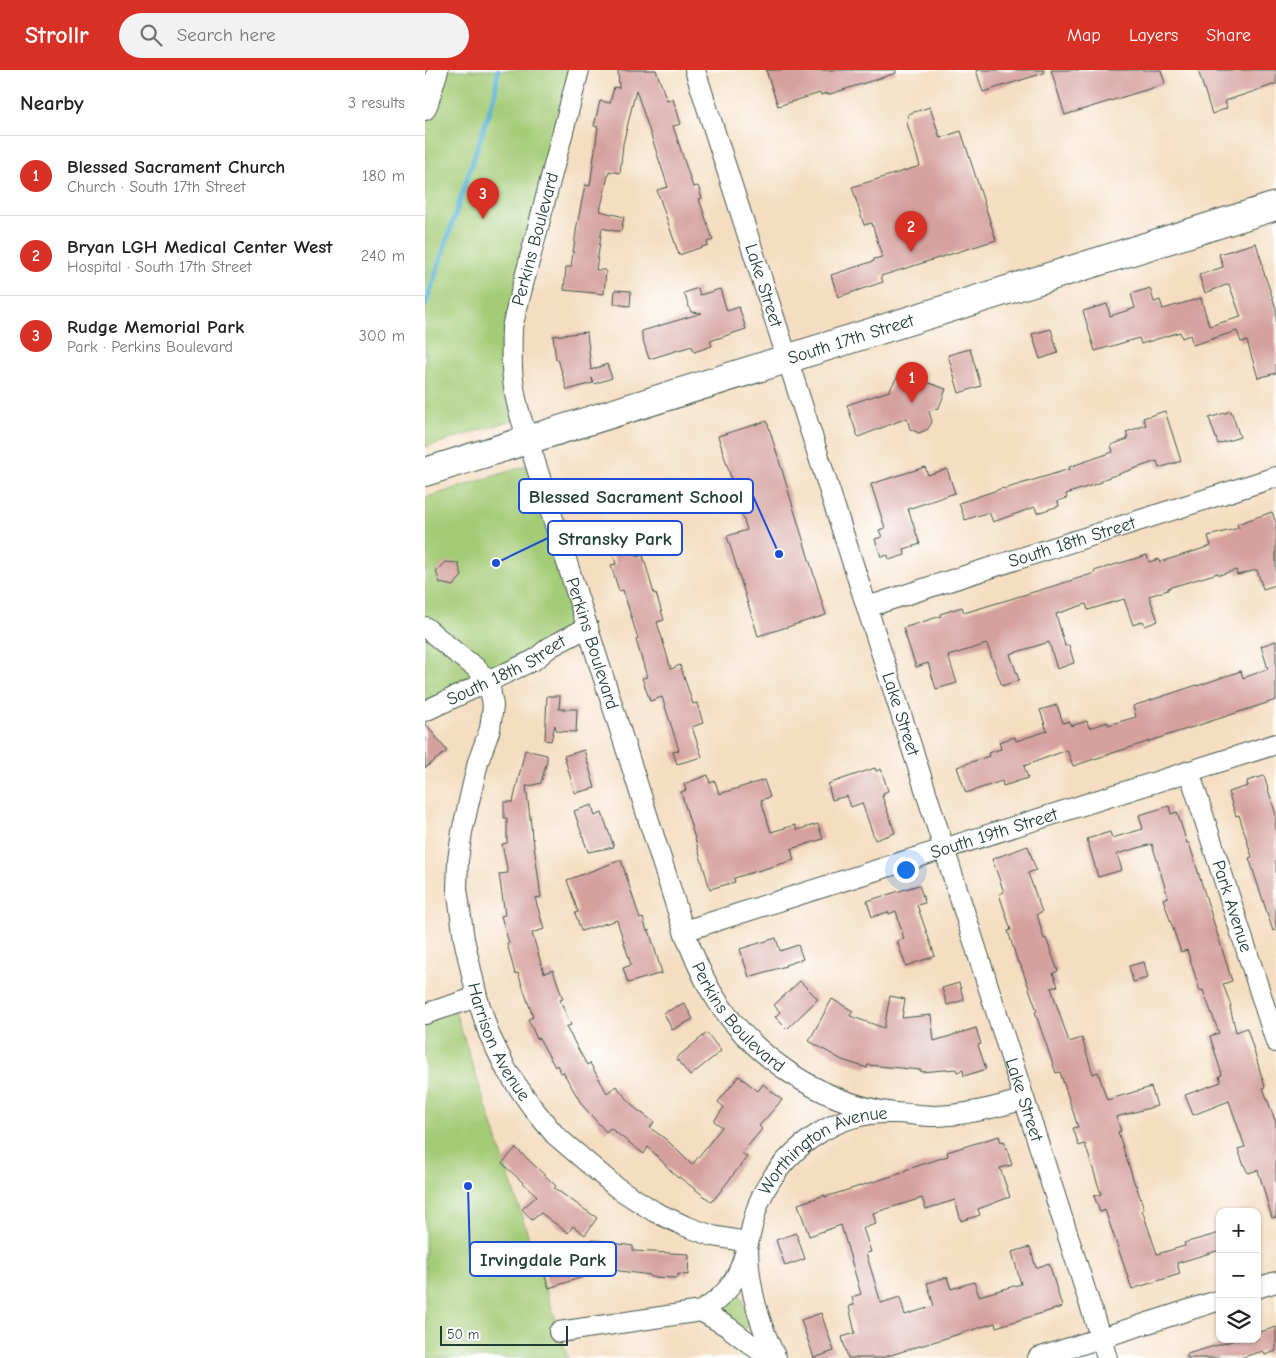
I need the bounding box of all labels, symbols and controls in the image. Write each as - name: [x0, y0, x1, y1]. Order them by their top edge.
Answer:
- search box: [119, 13, 469, 58]
- text: Strollr: [25, 21, 89, 49]
- icon: search: [137, 21, 165, 49]
- text: Search here: [177, 24, 276, 46]
- text: Map: [1067, 25, 1101, 46]
- text: Layers: [1129, 25, 1178, 46]
- text: Share: [1206, 25, 1251, 46]
- text: Nearby: [20, 91, 84, 115]
- text: 3 results: [348, 94, 405, 112]
- text: Blessed Sacrament Church: [67, 156, 285, 178]
- text: 1: [33, 167, 39, 185]
- text: 180 m: [362, 167, 405, 185]
- street label: Perkins Boulevard: [508, 170, 563, 308]
- text: Church · South 17th Street: [67, 178, 246, 196]
- pin: 3: [467, 178, 499, 219]
- pin: 2: [895, 211, 927, 252]
- text: Bryan LGH Medical Center West: [67, 236, 333, 258]
- street label: Lake Street: [740, 241, 787, 331]
- text: 2: [32, 247, 40, 265]
- text: 240 m: [361, 247, 405, 265]
- text: Hospital · South 17th Street: [67, 258, 252, 276]
- street label: South 17th Street: [785, 310, 917, 369]
- text: Rudge Memorial Park: [67, 316, 244, 338]
- text: 3: [32, 327, 40, 345]
- text: 300 m: [359, 327, 405, 345]
- text: Park · Perkins Boulevard: [67, 338, 233, 356]
- pin: 1: [896, 362, 928, 403]
- callout: Blessed Sacrament School: [519, 479, 753, 513]
- text: Blessed Sacrament School: [529, 486, 743, 508]
- street label: South 18th Street: [1006, 512, 1139, 572]
- callout: Stransky Park: [548, 521, 682, 555]
- text: Stransky Park: [558, 528, 673, 550]
- street label: Perkins Boulevard: [561, 575, 623, 712]
- street label: South 18th Street: [443, 630, 570, 710]
- street label: Lake Street: [877, 670, 924, 759]
- street label: South 19th Street: [928, 803, 1061, 863]
- your location: [893, 857, 919, 883]
- street label: Park Avenue: [1207, 858, 1257, 955]
- street label: Perkins Boulevard: [687, 959, 789, 1077]
- street label: Harrison Avenue: [463, 981, 535, 1105]
- street label: Lake Street: [1001, 1055, 1047, 1145]
- street label: Worthington Avenue: [754, 1103, 888, 1198]
- map controls: [1216, 1208, 1261, 1343]
- button: +: [1216, 1208, 1261, 1253]
- callout: Irvingdale Park: [470, 1242, 616, 1276]
- text: Irvingdale Park: [480, 1249, 607, 1271]
- button: −: [1216, 1253, 1261, 1298]
- button: layers: [1216, 1298, 1261, 1343]
- scale bar: [440, 1323, 567, 1346]
- text: 50 m: [447, 1326, 479, 1343]

